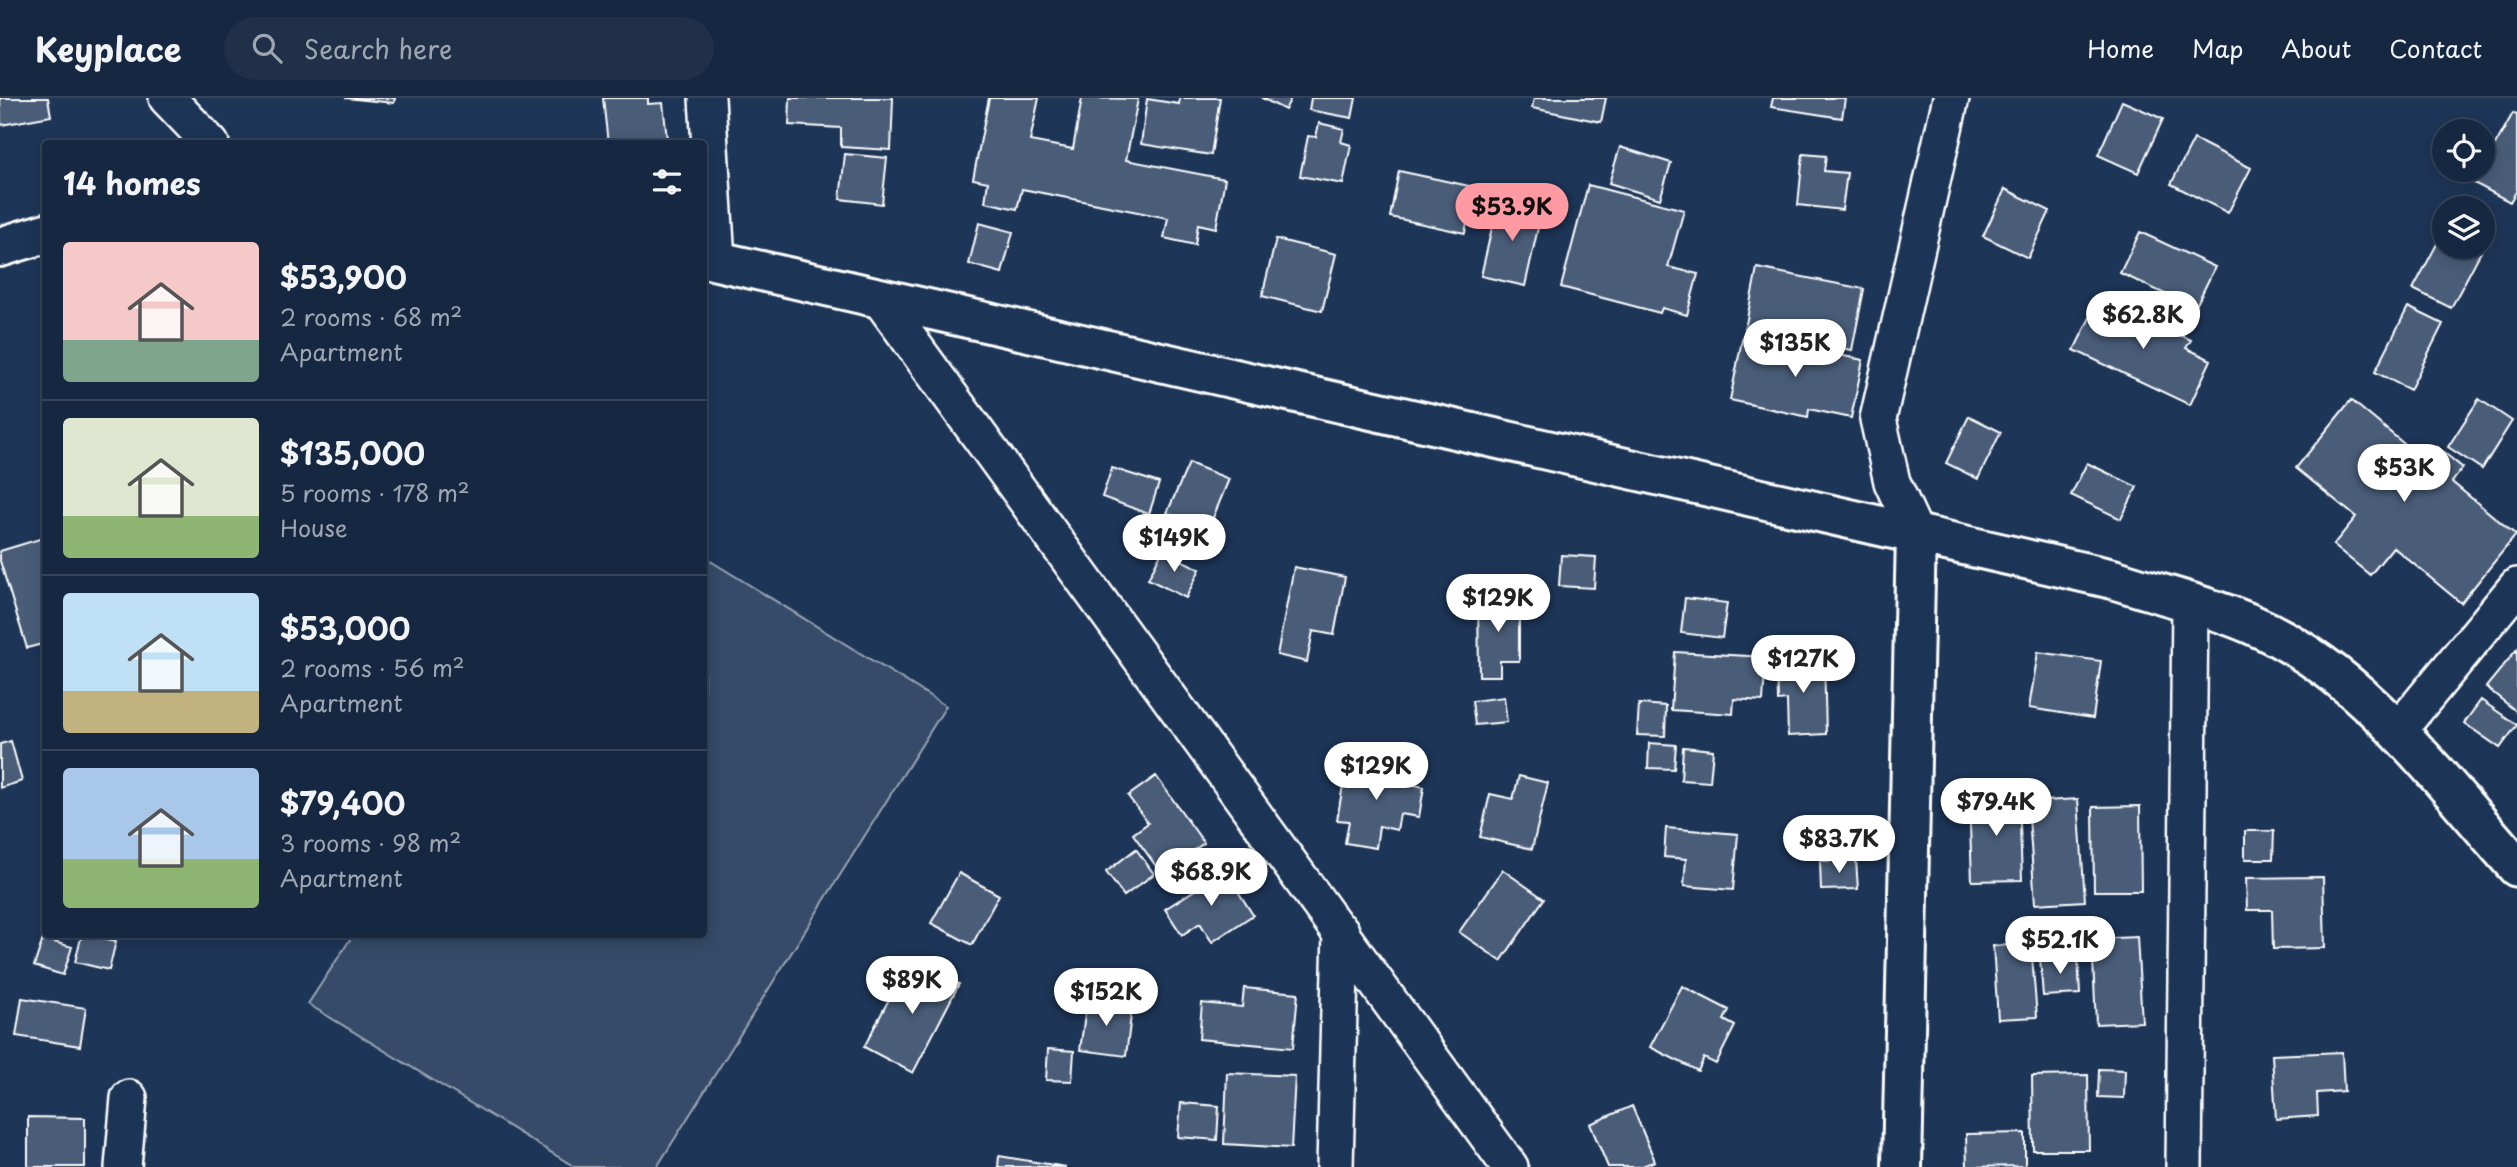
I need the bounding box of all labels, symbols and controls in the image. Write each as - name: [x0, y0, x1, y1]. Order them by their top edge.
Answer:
- search box: [224, 17, 714, 80]
- text: Keyplace: [35, 23, 182, 73]
- icon: search: [248, 29, 286, 67]
- text: Search here: [304, 29, 452, 68]
- text: Home: [2087, 30, 2154, 66]
- text: Map: [2192, 30, 2243, 66]
- text: About: [2281, 30, 2351, 66]
- text: Contact: [2389, 30, 2482, 66]
- map controls: [2432, 119, 2495, 259]
- button: locate: [2432, 119, 2495, 182]
- text: 14 homes: [63, 160, 201, 205]
- icon: filters: [648, 163, 686, 201]
- pin: $53.9K: [1455, 184, 1569, 243]
- text: $53.9K: [1471, 188, 1553, 223]
- button: layers: [2432, 196, 2495, 259]
- text: $53,900: [280, 254, 407, 299]
- icon: home: [119, 270, 203, 354]
- pin: $62.8K: [2086, 292, 2200, 351]
- text: $62.8K: [2102, 296, 2184, 331]
- text: 2 rooms · 68 m²: [280, 299, 462, 334]
- pin: $135K: [1746, 320, 1844, 379]
- text: $135K: [1759, 324, 1831, 359]
- text: Apartment: [280, 334, 403, 369]
- text: $135,000: [280, 430, 425, 475]
- pin: $53K: [2363, 444, 2445, 504]
- icon: home: [119, 446, 203, 530]
- text: $53K: [2374, 449, 2434, 484]
- text: 5 rooms · 178 m²: [280, 475, 470, 510]
- text: House: [280, 510, 347, 545]
- pin: $149K: [1125, 514, 1223, 574]
- text: $149K: [1139, 519, 1209, 554]
- pin: $129K: [1449, 574, 1547, 634]
- text: $129K: [1462, 579, 1534, 614]
- text: $53,000: [280, 605, 410, 650]
- icon: home: [119, 621, 203, 705]
- pin: $127K: [1754, 636, 1852, 695]
- text: $127K: [1767, 640, 1839, 675]
- text: 2 rooms · 56 m²: [280, 650, 465, 685]
- text: Apartment: [280, 685, 403, 720]
- pin: $129K: [1327, 742, 1425, 802]
- text: $129K: [1340, 747, 1412, 782]
- pin: $79.4K: [1939, 778, 2053, 838]
- text: $79,400: [280, 780, 405, 825]
- text: $79.4K: [1957, 783, 2035, 818]
- icon: home: [119, 796, 203, 880]
- pin: $83.7K: [1782, 816, 1896, 875]
- text: $83.7K: [1799, 820, 1879, 855]
- text: 3 rooms · 98 m²: [280, 825, 461, 860]
- pin: $68.9K: [1154, 848, 1268, 908]
- text: $68.9K: [1171, 853, 1251, 888]
- text: Apartment: [280, 860, 403, 895]
- pin: $52.1K: [2003, 916, 2117, 976]
- text: $52.1K: [2021, 921, 2099, 956]
- pin: $89K: [871, 956, 953, 1016]
- text: $89K: [882, 961, 942, 996]
- pin: $152K: [1057, 968, 1155, 1028]
- text: $152K: [1070, 973, 1142, 1008]

